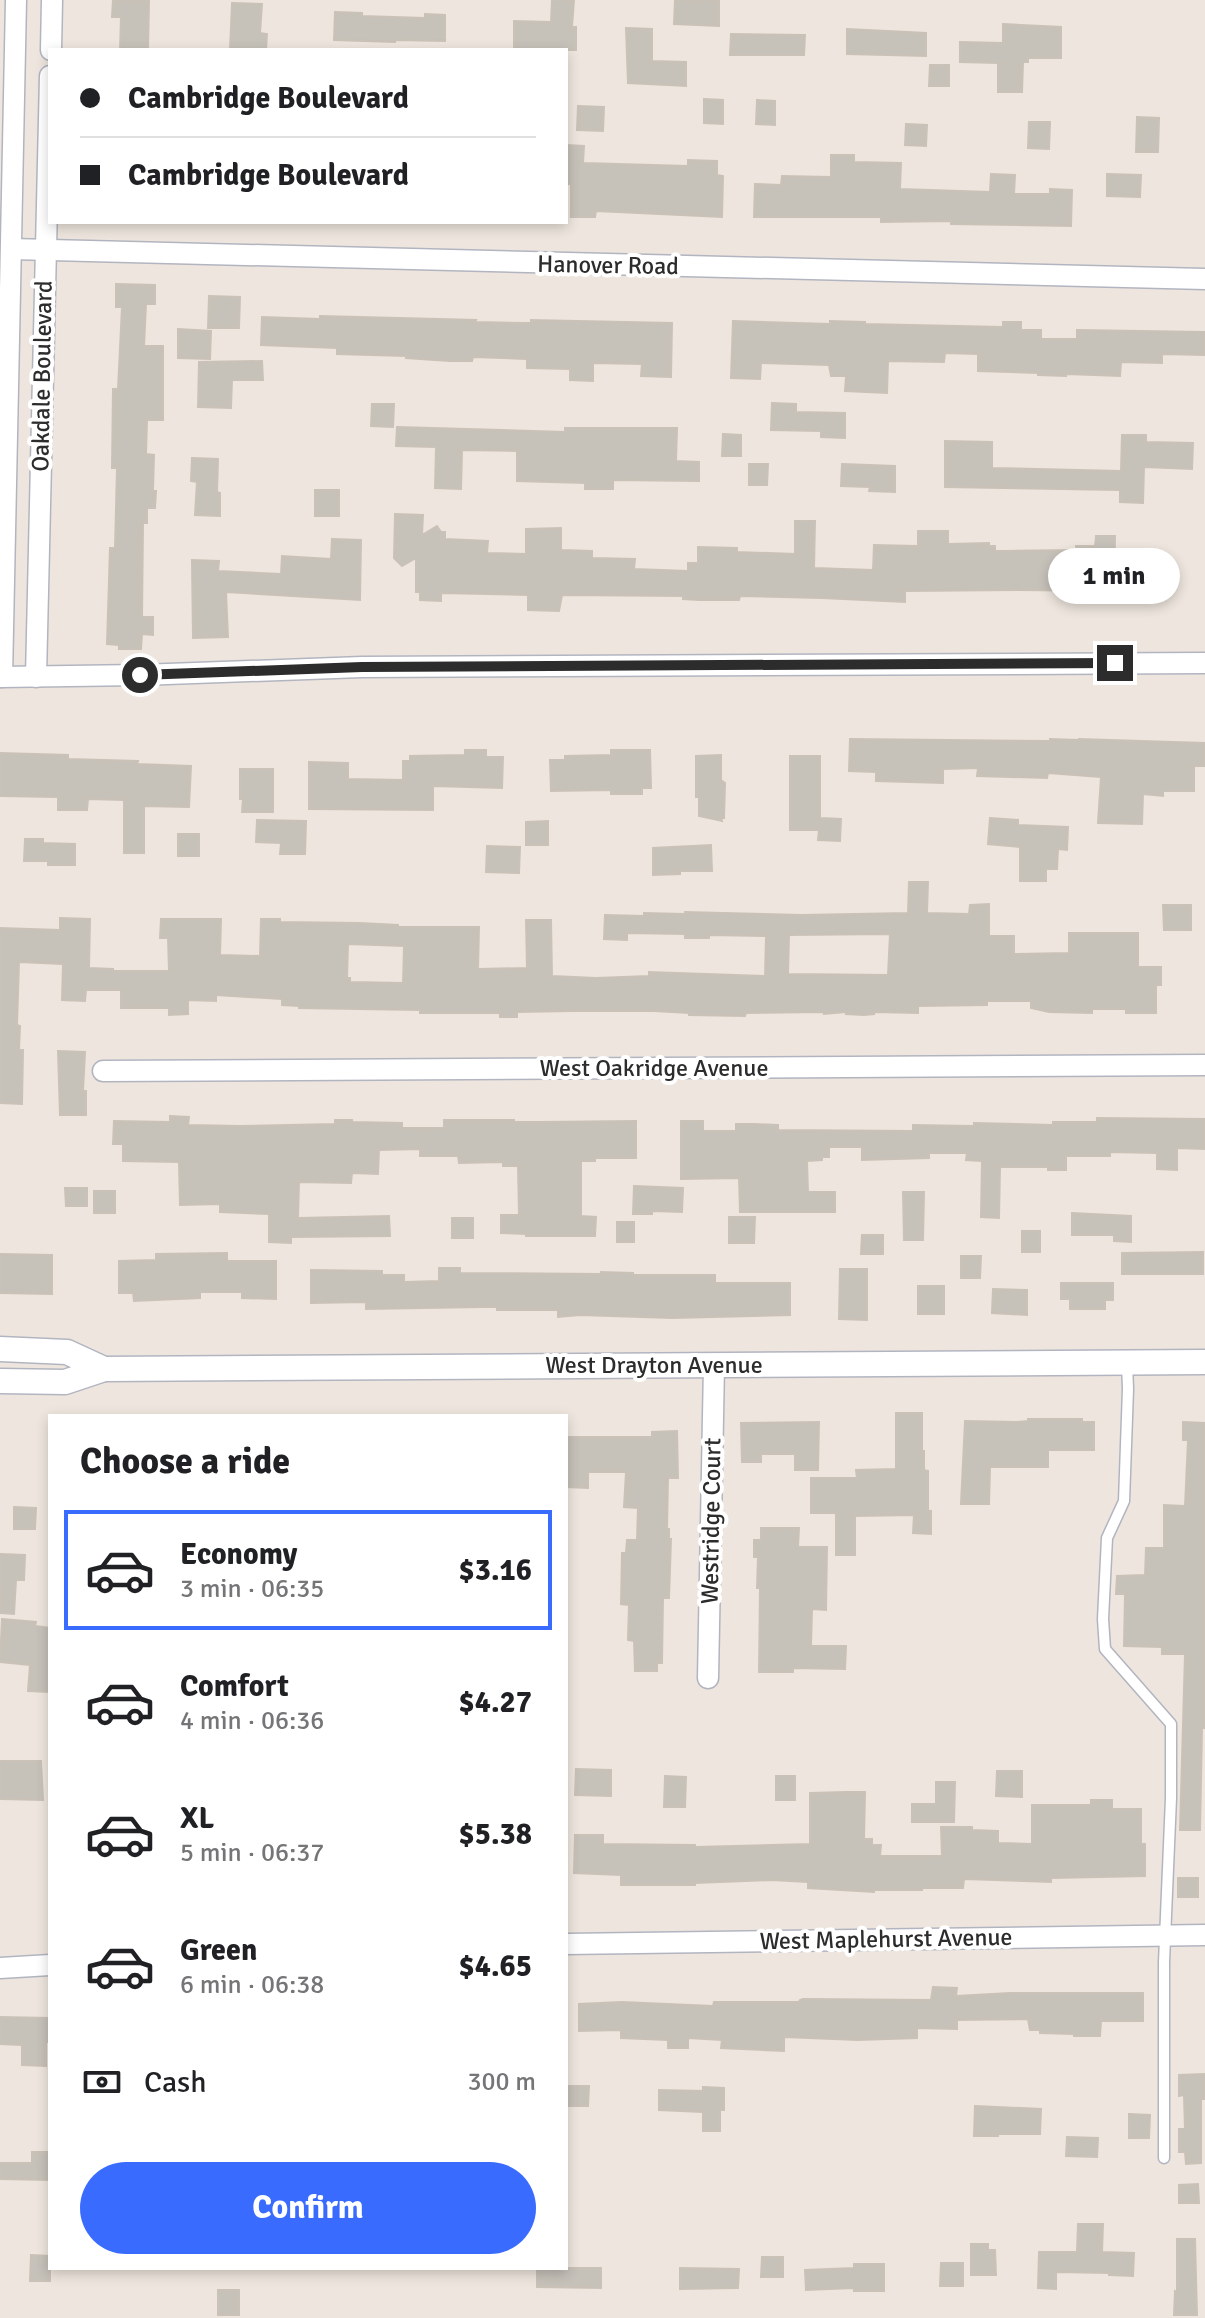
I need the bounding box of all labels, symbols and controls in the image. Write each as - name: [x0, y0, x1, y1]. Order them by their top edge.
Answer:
- text: Cambridge Boulevard: [128, 80, 409, 117]
- text: Cambridge Boulevard: [128, 157, 409, 194]
- street label: Hanover Road: [537, 249, 679, 281]
- street label: Oakdale Boulevard: [25, 280, 59, 472]
- callout: 1 min: [1049, 547, 1181, 603]
- text: 1 min: [1083, 560, 1145, 592]
- route end: [1097, 645, 1133, 681]
- route start: [122, 657, 158, 693]
- street label: West Oakridge Avenue: [540, 1053, 768, 1083]
- street label: West Drayton Avenue: [545, 1350, 763, 1380]
- street label: Westridge Court: [695, 1438, 727, 1604]
- text: Choose a ride: [80, 1439, 290, 1484]
- icon: car: [84, 1534, 156, 1606]
- text: Economy: [180, 1536, 297, 1573]
- text: $3.16: [459, 1552, 532, 1589]
- text: 3 min · 06:35: [180, 1573, 324, 1605]
- icon: car: [84, 1666, 156, 1738]
- text: Comfort: [180, 1668, 289, 1705]
- text: $4.27: [459, 1684, 532, 1721]
- text: 4 min · 06:36: [180, 1705, 324, 1737]
- icon: car: [84, 1798, 156, 1870]
- text: XL: [180, 1800, 214, 1837]
- text: $5.38: [459, 1816, 532, 1853]
- text: 5 min · 06:37: [180, 1837, 324, 1869]
- street label: West Maplehurst Avenue: [759, 1922, 1013, 1956]
- icon: car: [84, 1930, 156, 2002]
- text: Green: [180, 1932, 257, 1969]
- text: $4.65: [459, 1948, 532, 1985]
- text: 6 min · 06:38: [180, 1969, 324, 2001]
- icon: cash: [80, 2060, 124, 2104]
- text: Cash: [144, 2064, 207, 2101]
- text: 300 m: [467, 2066, 536, 2098]
- button: Confirm: [80, 2162, 536, 2254]

